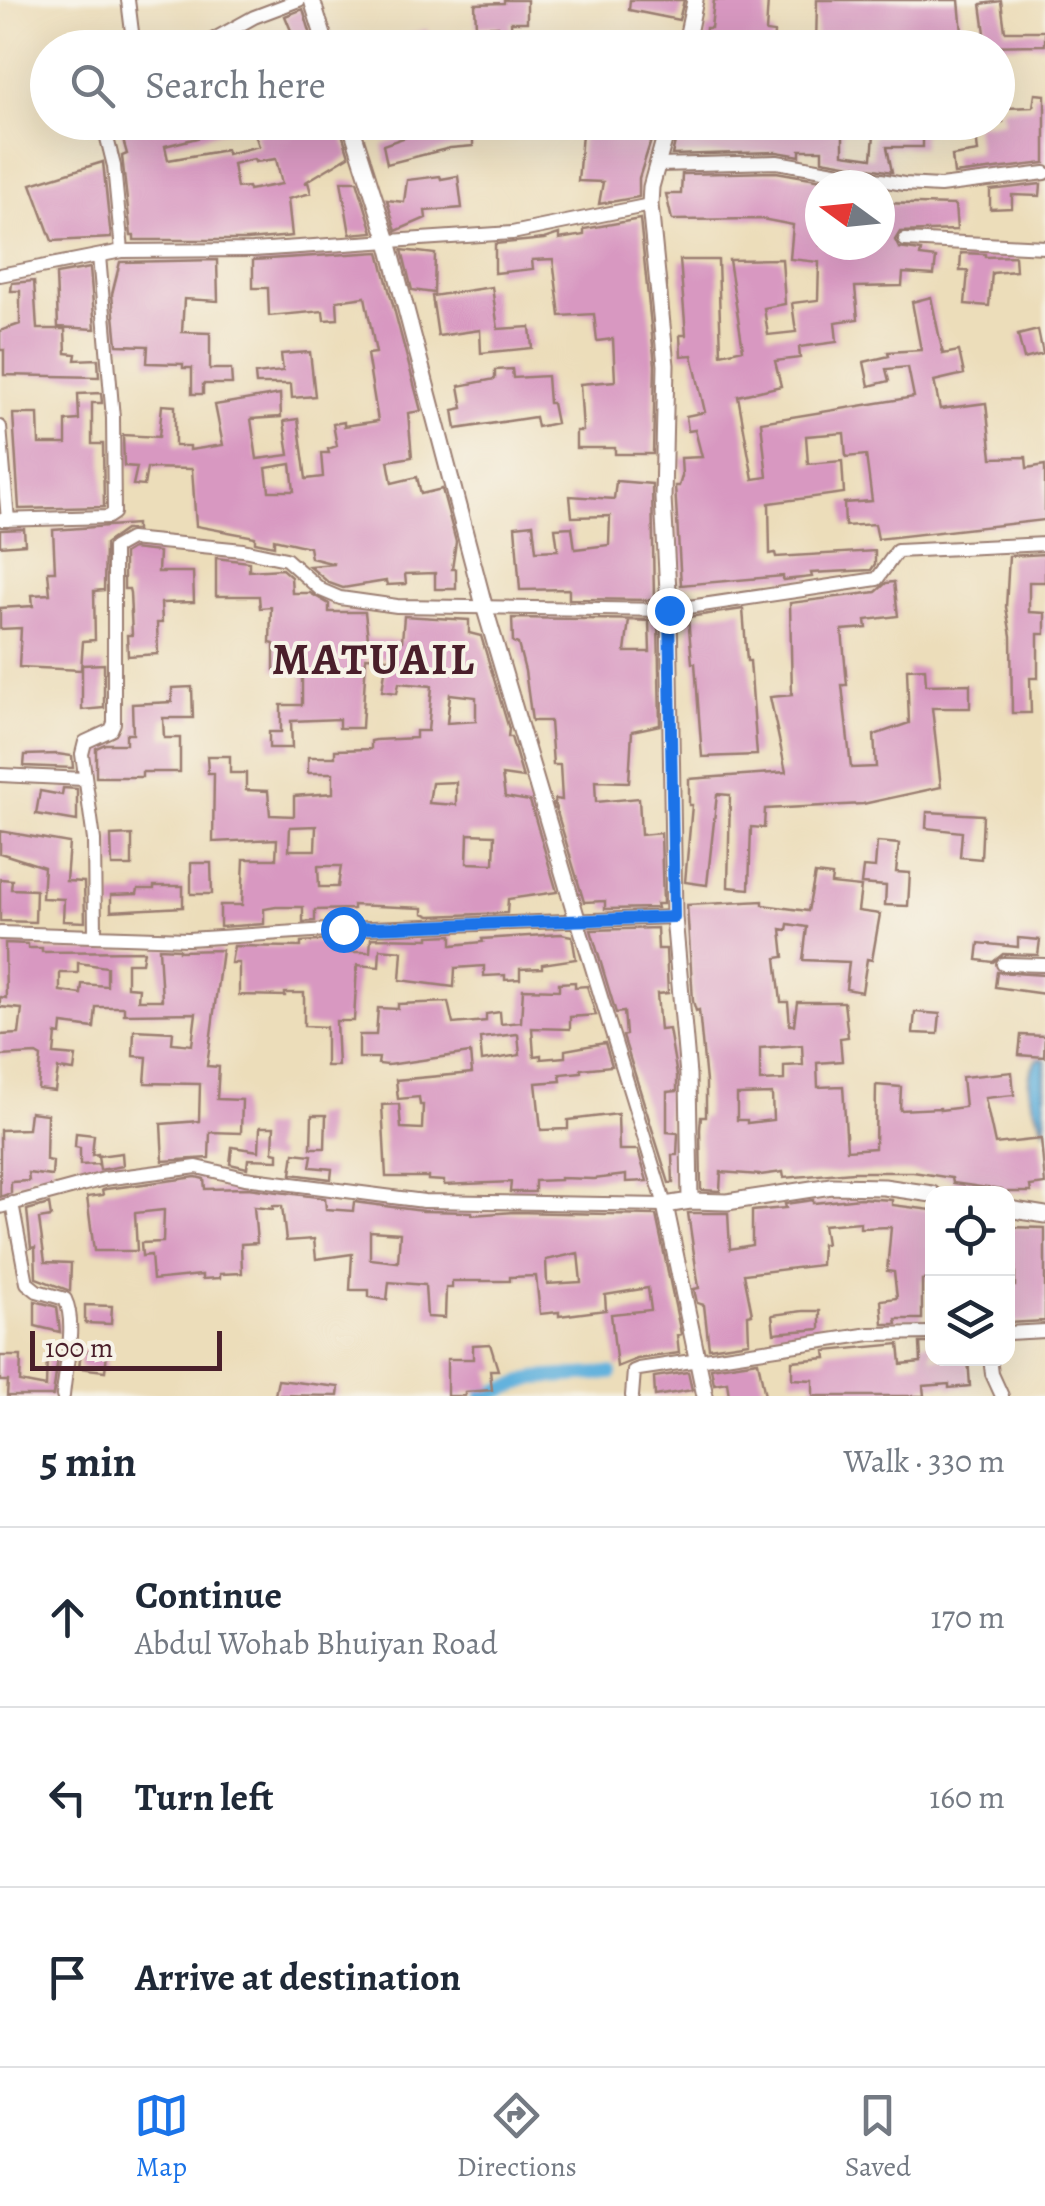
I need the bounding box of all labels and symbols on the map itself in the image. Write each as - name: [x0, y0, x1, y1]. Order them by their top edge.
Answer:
- north arrow: [805, 170, 895, 260]
- route end: [647, 588, 693, 634]
- district label: MATUAIL: [272, 628, 476, 690]
- route start: [321, 907, 367, 953]
- scale bar: [30, 1326, 222, 1370]

